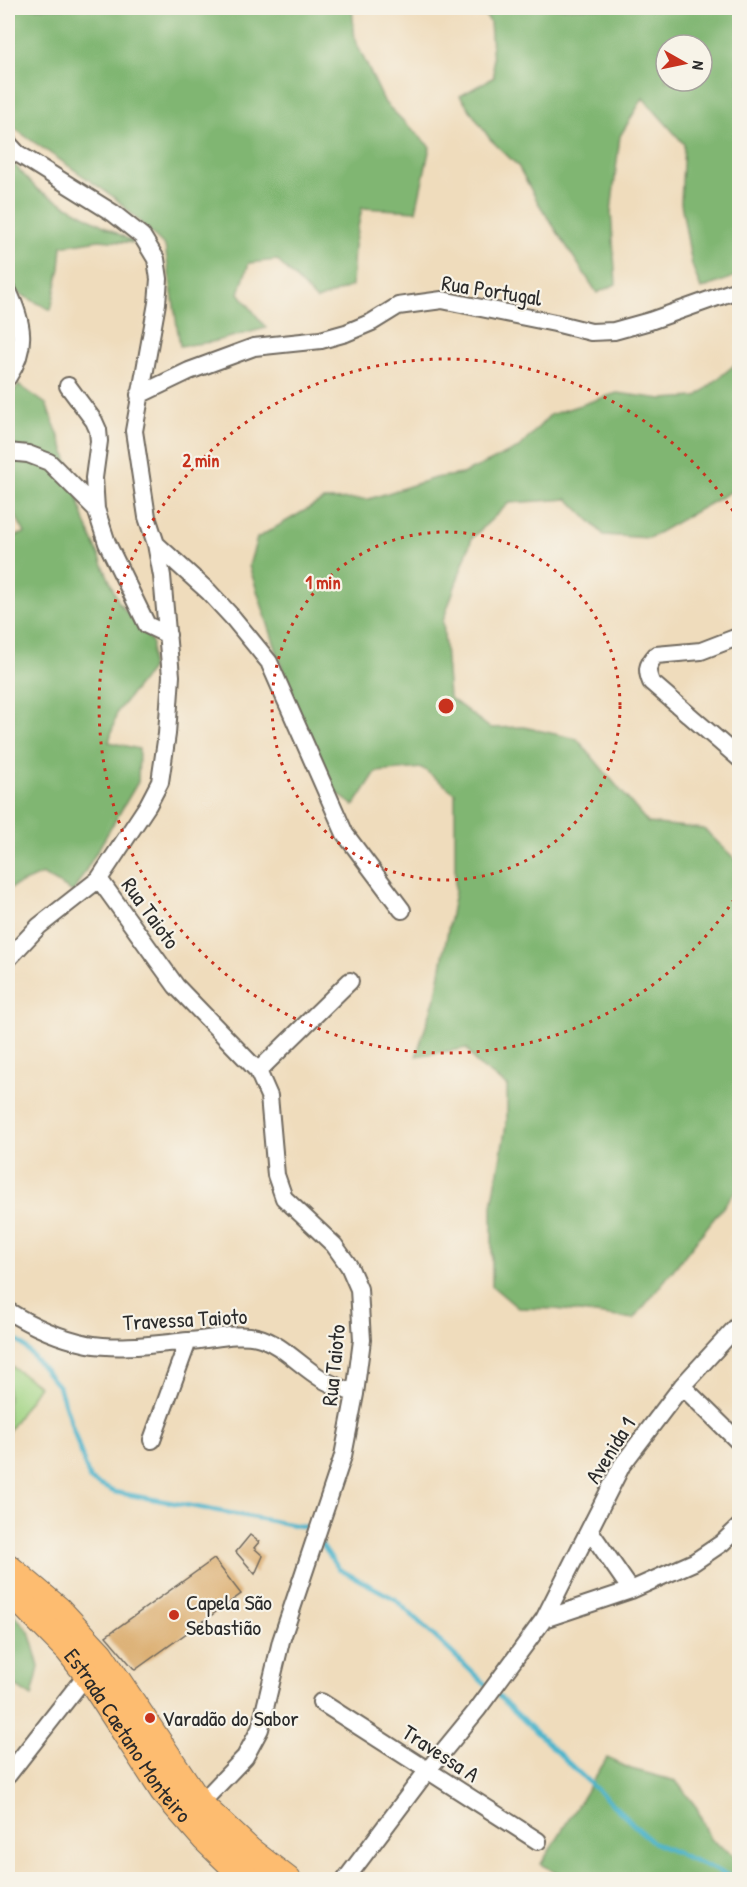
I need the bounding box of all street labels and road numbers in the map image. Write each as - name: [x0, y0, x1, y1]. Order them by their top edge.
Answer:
- street label: Rua Portugal: [440, 267, 544, 313]
- street label: Rua Taioto: [115, 871, 187, 955]
- street label: Travessa Taioto: [122, 1301, 248, 1337]
- street label: Rua Taioto: [314, 1323, 352, 1407]
- street label: Avenida 1: [578, 1411, 642, 1489]
- street label: Estrada Caetano Monteiro: [57, 1642, 199, 1829]
- street label: Travessa A: [397, 1717, 486, 1789]

